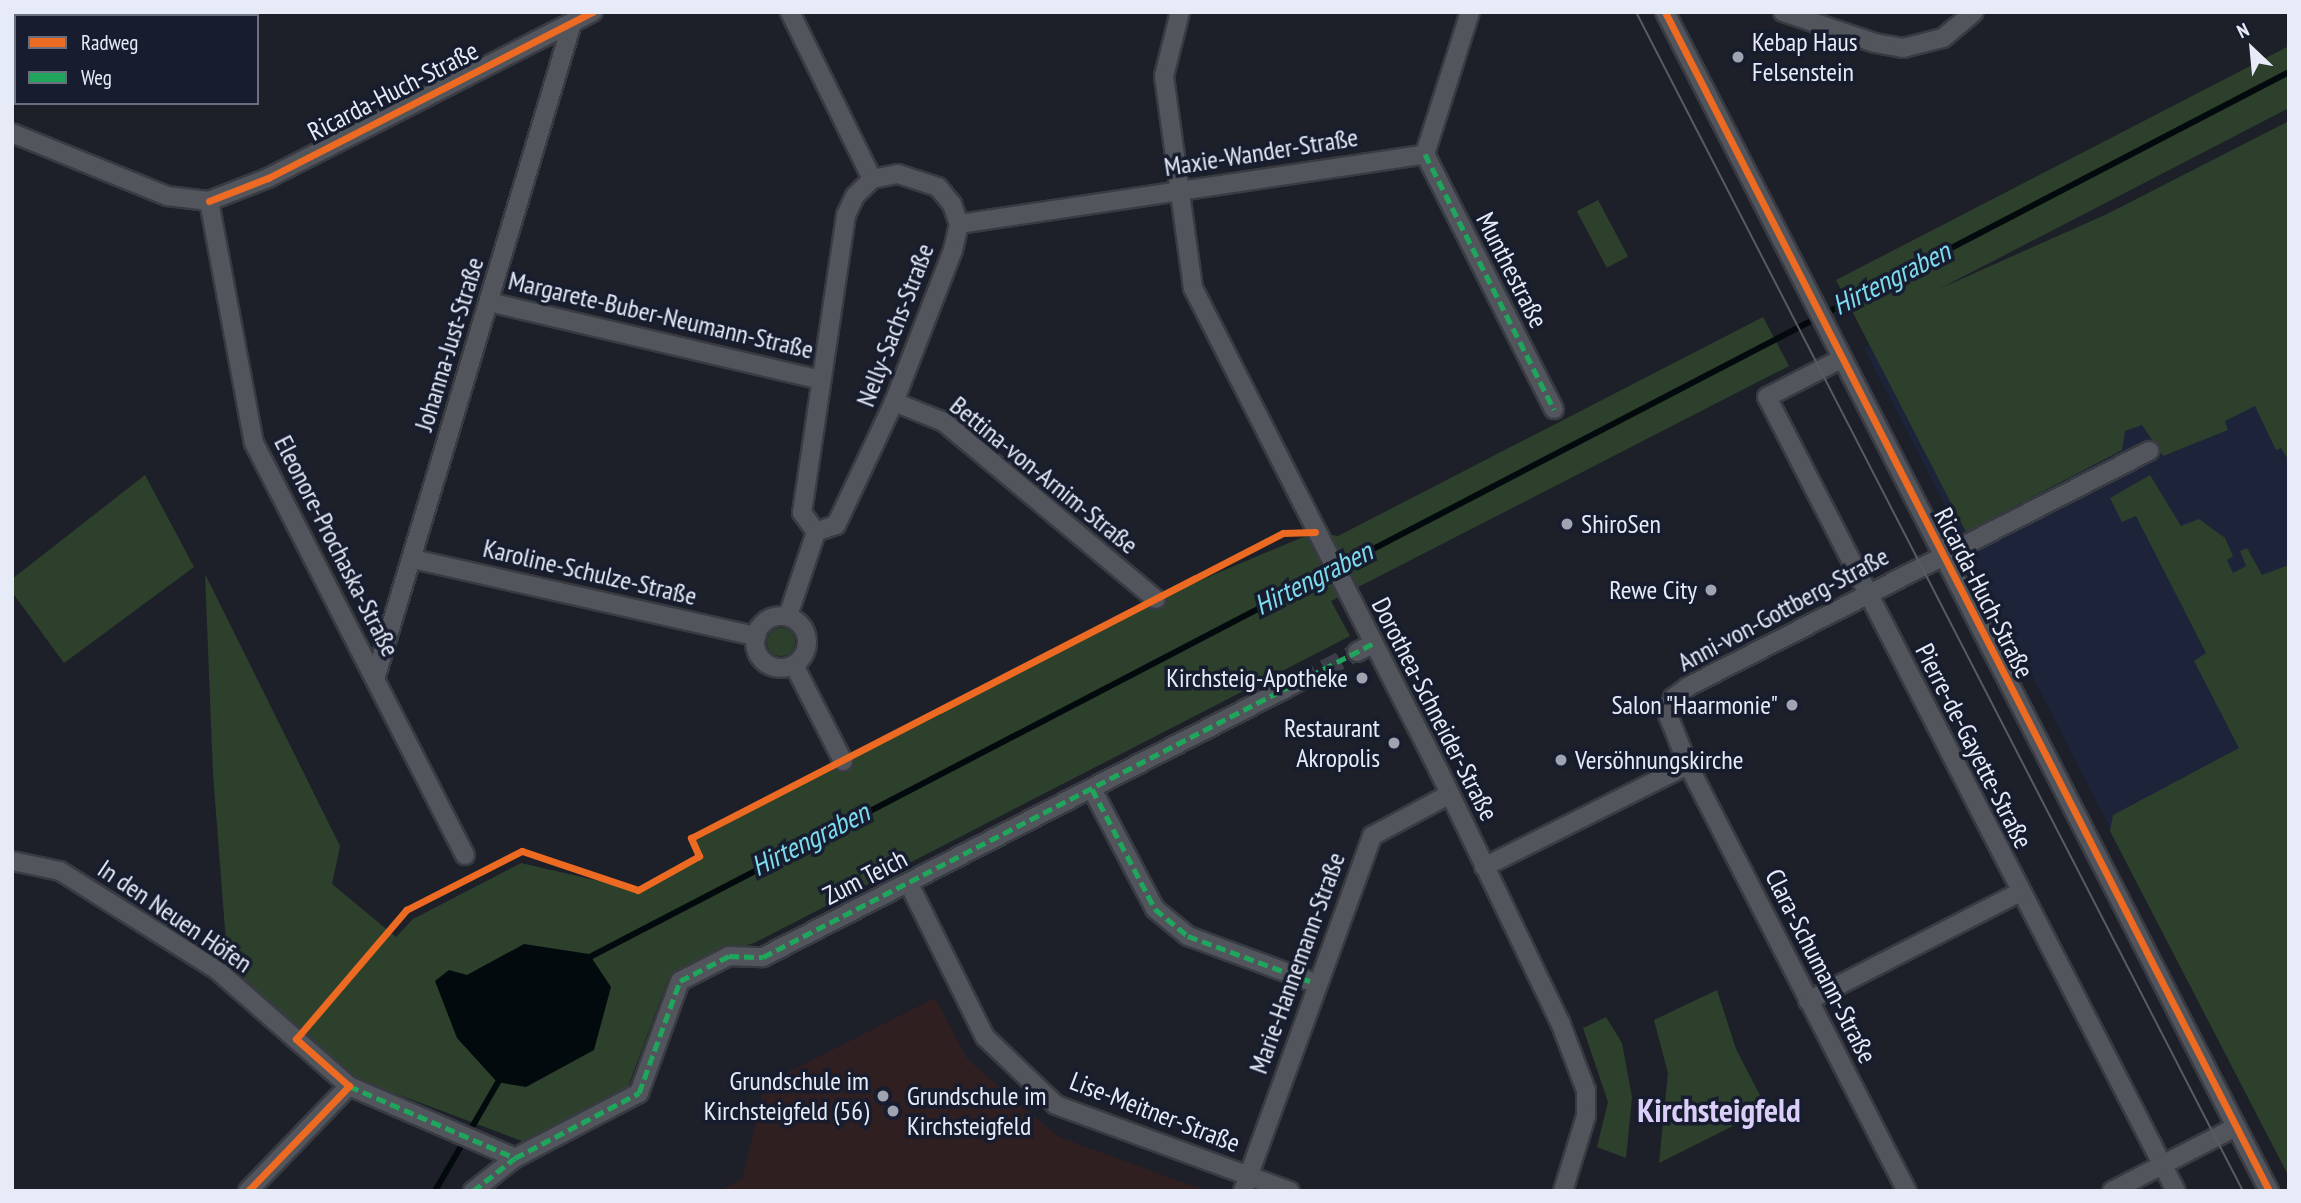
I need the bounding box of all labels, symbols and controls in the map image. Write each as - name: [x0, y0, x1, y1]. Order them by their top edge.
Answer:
- legend: [14, 14, 259, 105]
- north arrow: [2217, 14, 2287, 84]
- text: N: [2233, 17, 2253, 43]
- place label: Kebap Haus Felsenstein: [1752, 26, 1857, 88]
- text: Radweg: [81, 29, 138, 56]
- street label: Ricarda-Huch-Straße: [303, 35, 483, 147]
- marker: Kebap Haus Felsenstein: [1730, 49, 1746, 65]
- text: Weg: [81, 64, 112, 91]
- street label: Maxie-Wander-Straße: [1162, 121, 1360, 183]
- street label: Munthestraße: [1470, 207, 1554, 333]
- water label: Hirtengraben: [1826, 234, 1956, 322]
- street label: Nelly-Sachs-Straße: [850, 239, 940, 411]
- street label: Johanna-Just-Straße: [408, 253, 490, 435]
- street label: Margarete-Buber-Neumann-Straße: [505, 265, 817, 365]
- street label: Bettina-von-Arnim-Straße: [944, 390, 1144, 560]
- street label: Eleonore-Prochaska-Straße: [268, 430, 406, 662]
- street label: Ricarda-Huch-Straße: [1928, 503, 2040, 683]
- place label: ShiroSen: [1581, 508, 1661, 540]
- marker: ShiroSen: [1559, 516, 1575, 532]
- street label: Karoline-Schulze-Straße: [480, 532, 700, 612]
- water label: Hirtengraben: [1248, 534, 1378, 622]
- street label: Anni-von-Gottberg-Straße: [1672, 540, 1894, 678]
- place label: Rewe City: [1609, 574, 1697, 606]
- marker: Rewe City: [1703, 582, 1719, 598]
- street label: Dorothea-Schneider-Straße: [1365, 592, 1505, 826]
- street label: Pierre-de-Gayette-Straße: [1909, 638, 2039, 854]
- place label: Kirchsteig-Apotheke: [1166, 662, 1348, 694]
- marker: Kirchsteig-Apotheke: [1354, 670, 1370, 686]
- place label: Salon "Haarmonie": [1610, 689, 1778, 721]
- marker: Salon "Haarmonie": [1784, 697, 1800, 713]
- place label: Restaurant Akropolis: [1284, 712, 1380, 774]
- marker: Restaurant Akropolis: [1386, 735, 1402, 751]
- place label: Versöhnungskirche: [1575, 744, 1744, 776]
- marker: Versöhnungskirche: [1553, 752, 1569, 768]
- water label: Hirtengraben: [745, 795, 875, 883]
- street label: Zum Teich: [817, 843, 913, 911]
- street label: Marie-Hannemann-Straße: [1243, 848, 1351, 1078]
- street label: In den Neuen Höfen: [92, 853, 258, 979]
- street label: Clara-Schumann-Straße: [1759, 864, 1883, 1068]
- place label: Grundschule im Kirchsteigfeld (56): [704, 1065, 869, 1126]
- street label: Lise-Meitner-Straße: [1066, 1065, 1244, 1159]
- place label: Grundschule im Kirchsteigfeld: [907, 1080, 1047, 1142]
- marker: Grundschule im Kirchsteigfeld (56): [875, 1088, 891, 1104]
- district label: Kirchsteigfeld: [1637, 1090, 1801, 1130]
- marker: Grundschule im Kirchsteigfeld: [885, 1103, 901, 1119]

